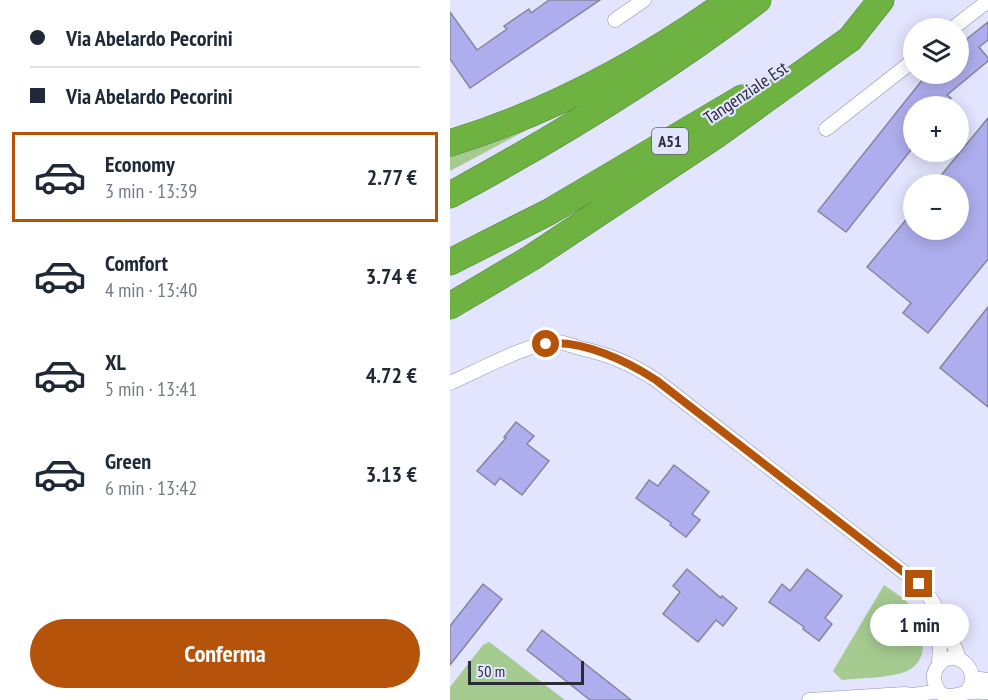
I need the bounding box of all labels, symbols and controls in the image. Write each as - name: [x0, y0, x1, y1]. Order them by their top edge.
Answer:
- map controls: [903, 18, 969, 240]
- button: layers: [903, 18, 969, 84]
- text: Via Abelardo Pecorini: [66, 24, 233, 52]
- street label: Tangenziale Est: [699, 56, 792, 129]
- text: Via Abelardo Pecorini: [66, 82, 233, 110]
- button: +: [903, 96, 969, 162]
- road number: A51: [652, 128, 688, 154]
- icon: car: [33, 150, 87, 204]
- text: Economy: [105, 150, 175, 178]
- text: 2.77 €: [367, 163, 417, 191]
- button: −: [903, 174, 969, 240]
- text: 3 min · 13:39: [105, 178, 197, 204]
- icon: car: [33, 249, 87, 303]
- text: Comfort: [105, 249, 168, 277]
- text: 3.74 €: [366, 262, 417, 290]
- text: 4 min · 13:40: [105, 277, 197, 303]
- route start: [532, 330, 559, 357]
- icon: car: [33, 348, 87, 402]
- text: XL: [105, 348, 126, 376]
- text: 4.72 €: [366, 361, 417, 389]
- text: 5 min · 13:41: [105, 376, 197, 402]
- icon: car: [33, 447, 87, 501]
- text: Green: [105, 447, 151, 475]
- text: 3.13 €: [366, 460, 417, 488]
- text: 6 min · 13:42: [105, 475, 197, 501]
- route end: [905, 570, 932, 597]
- callout: 1 min: [870, 605, 968, 647]
- text: 1 min: [899, 612, 940, 638]
- button: Conferma: [30, 619, 420, 688]
- scale bar: [468, 658, 584, 686]
- text: 50 m: [477, 661, 505, 681]

